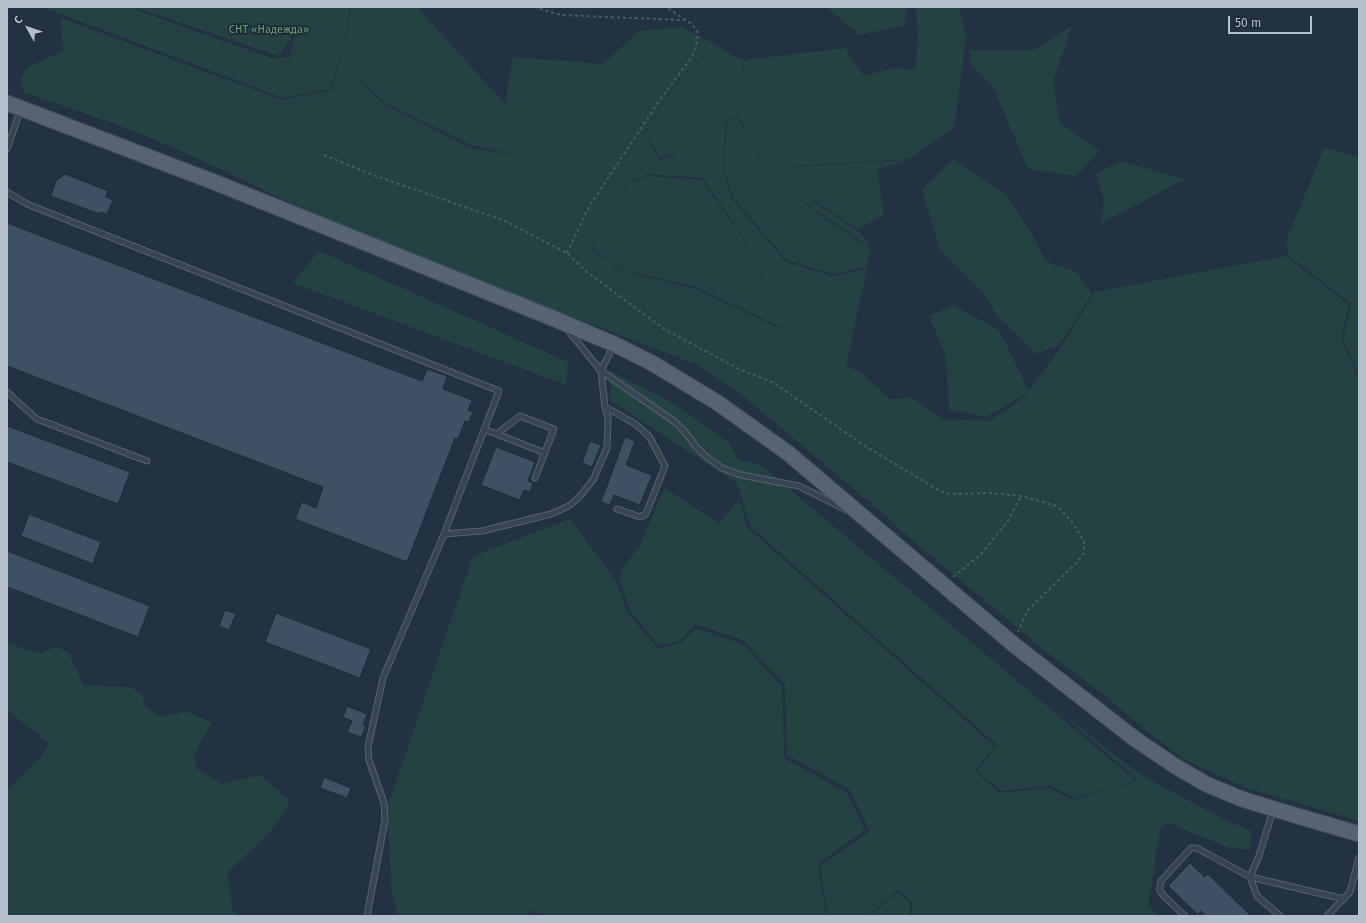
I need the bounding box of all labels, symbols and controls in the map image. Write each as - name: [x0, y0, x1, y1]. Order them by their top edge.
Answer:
- north arrow: [8, 8, 48, 48]
- scale bar: [1230, 8, 1314, 34]
- text: С: [11, 13, 25, 27]
- text: 50 m: [1235, 16, 1261, 30]
- park label: СНТ «Надежда»: [229, 23, 309, 37]

